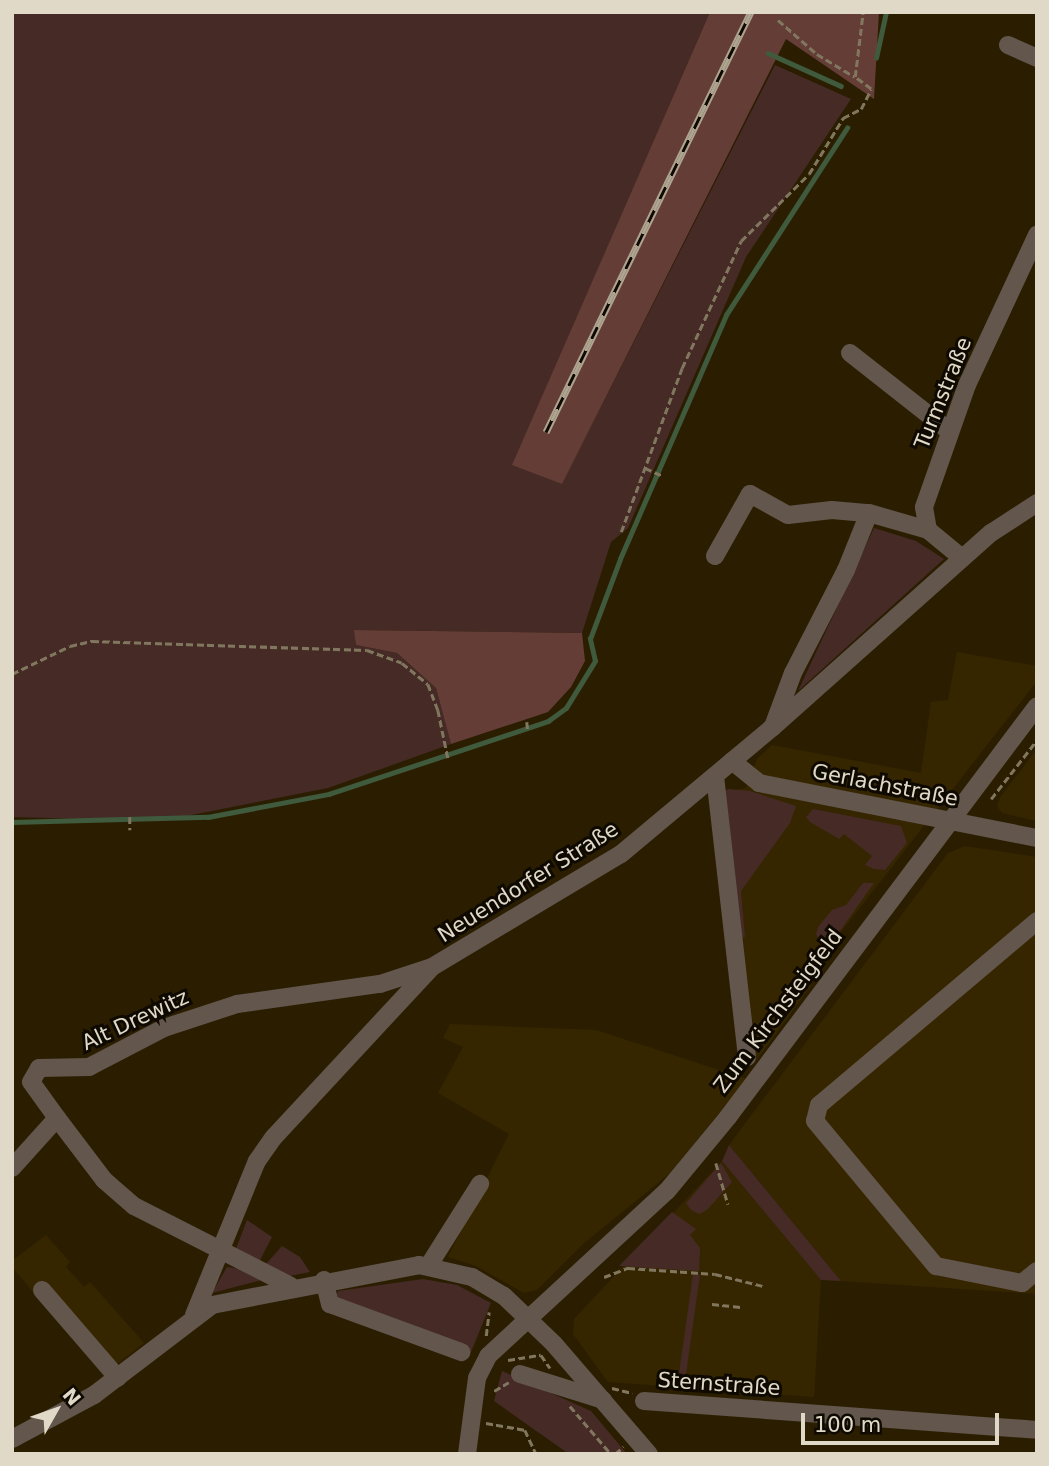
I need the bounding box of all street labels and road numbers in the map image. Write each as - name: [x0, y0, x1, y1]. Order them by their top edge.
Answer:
- street label: Turmstraße: [909, 333, 977, 453]
- street label: Gerlachstraße: [810, 758, 960, 812]
- street label: Neuendorfer Straße: [433, 816, 623, 948]
- street label: Zum Kirchsteigfeld: [708, 924, 848, 1098]
- street label: Alt Drewitz: [78, 984, 192, 1056]
- street label: Sternstraße: [657, 1367, 781, 1401]

